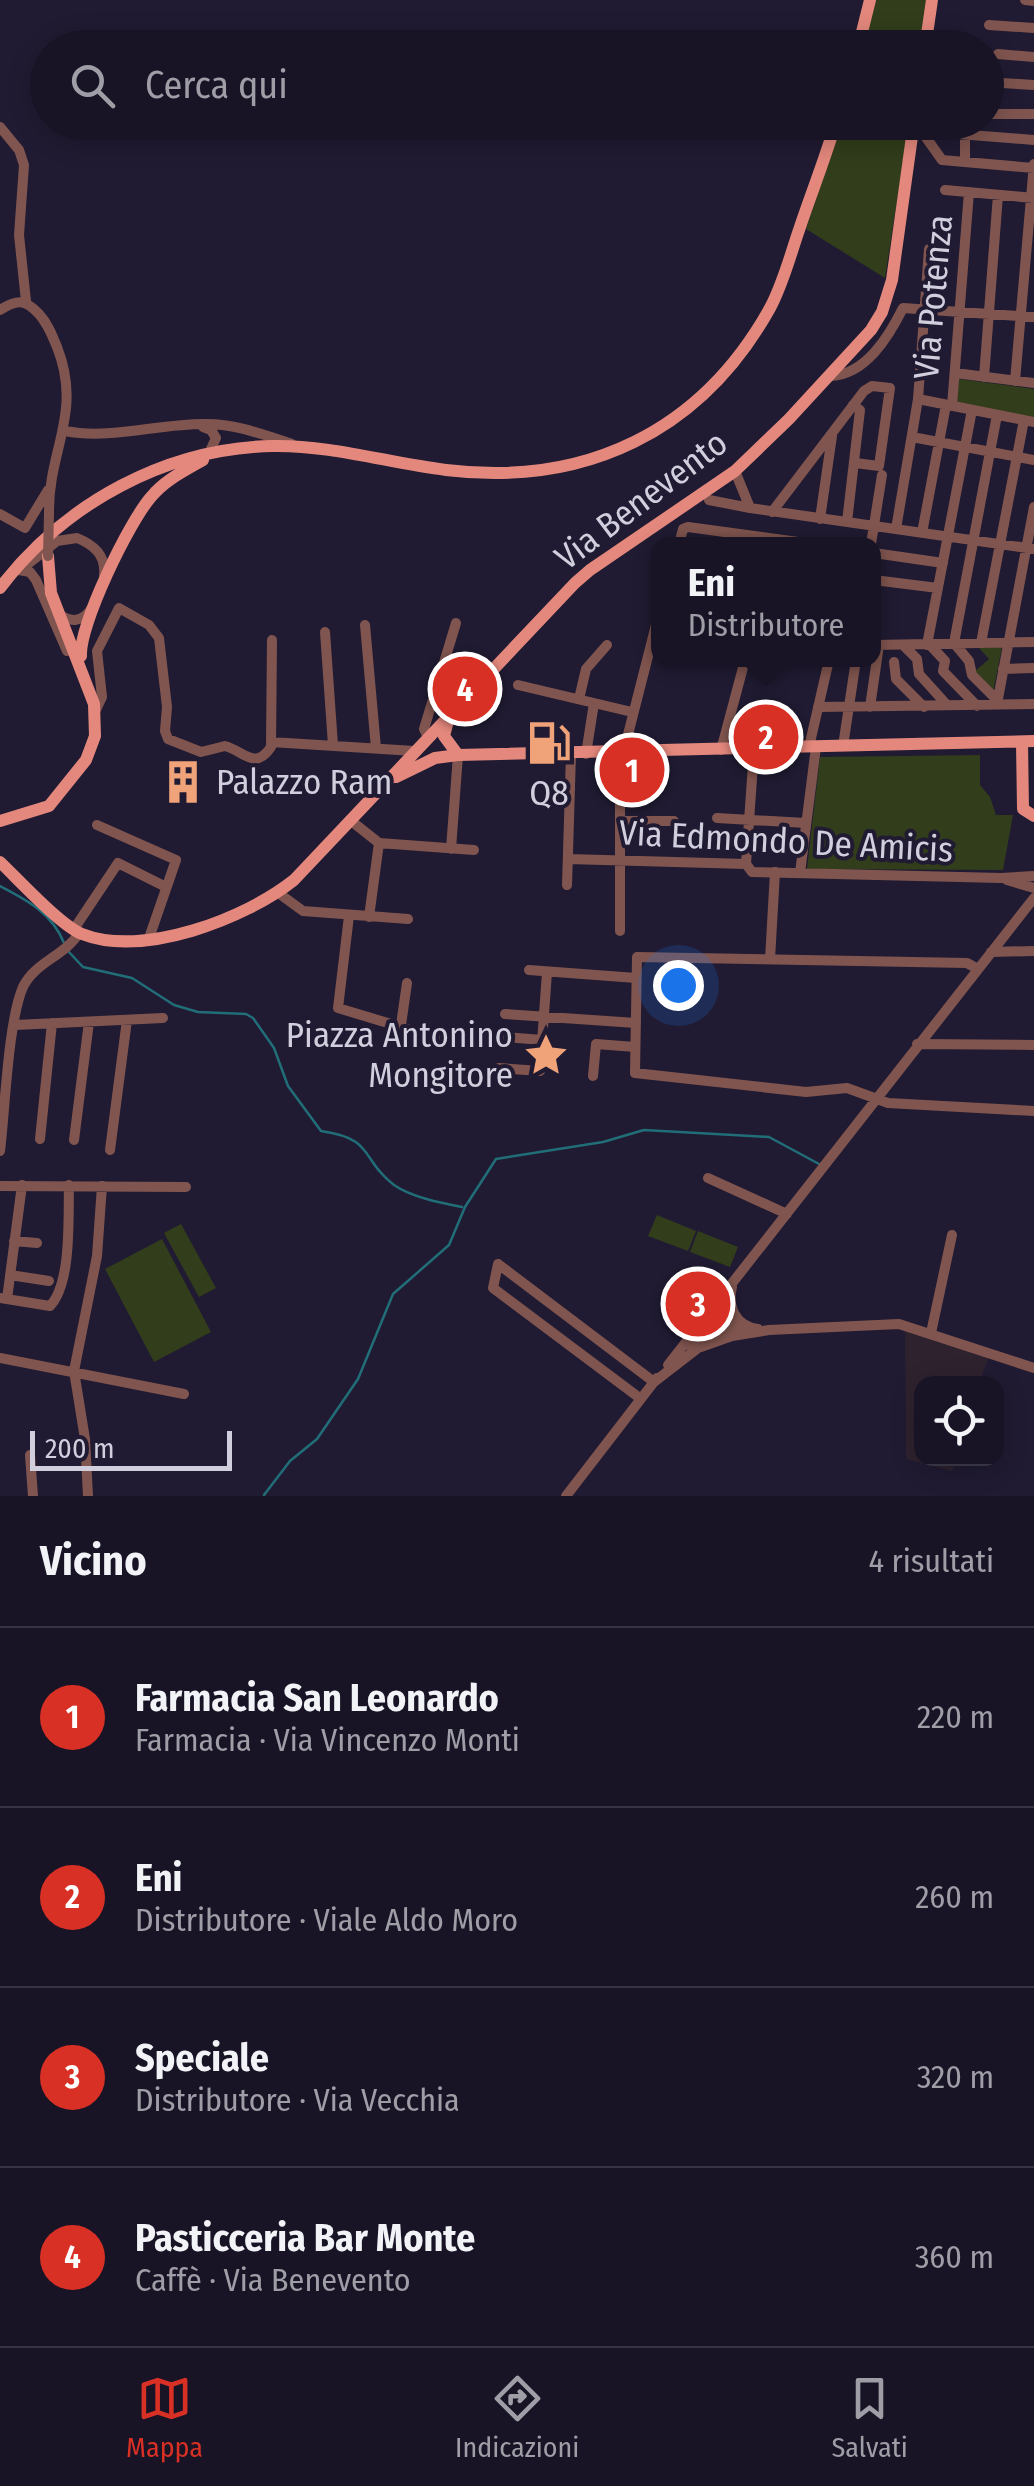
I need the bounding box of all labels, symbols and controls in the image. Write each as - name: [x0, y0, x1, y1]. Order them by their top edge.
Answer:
- search box: [30, 30, 1004, 140]
- icon: search: [65, 58, 120, 113]
- text: Cerca qui: [145, 62, 288, 108]
- street label: Via Potenza: [905, 213, 961, 381]
- street label: Via Benevento: [547, 422, 735, 578]
- popup: [651, 537, 881, 667]
- text: Eni: [688, 560, 735, 606]
- text: Distributore: [688, 606, 844, 644]
- pin: 4: [432, 652, 498, 726]
- pin: 2: [734, 700, 798, 774]
- fuel station icon: Q8: [525, 719, 573, 767]
- pin: 1: [600, 732, 664, 808]
- building icon: Palazzo Ram: [159, 758, 207, 806]
- place label: Palazzo Ram: [216, 761, 392, 803]
- place label: Q8: [529, 772, 569, 814]
- street label: Via Edmondo De Amicis: [618, 811, 954, 871]
- your location: [653, 960, 704, 1011]
- place label: Piazza Antonino Mongitore: [286, 1014, 513, 1096]
- place icon: Piazza Antonino Mongitore: [522, 1031, 570, 1079]
- pin: 3: [666, 1266, 730, 1342]
- map controls: [914, 1376, 1004, 1466]
- button: locate: [914, 1376, 1004, 1466]
- scale bar: [30, 1426, 232, 1470]
- text: 200 m: [45, 1432, 115, 1465]
- text: Vicino: [40, 1536, 147, 1586]
- text: 4 risultati: [868, 1542, 994, 1580]
- text: Farmacia San Leonardo: [135, 1675, 499, 1721]
- text: 1: [66, 1698, 79, 1736]
- text: 220 m: [917, 1698, 994, 1736]
- text: Farmacia · Via Vincenzo Monti: [135, 1721, 520, 1759]
- text: Eni: [135, 1855, 182, 1901]
- text: 2: [65, 1878, 80, 1916]
- text: 260 m: [915, 1878, 994, 1916]
- text: Distributore · Viale Aldo Moro: [135, 1901, 518, 1939]
- text: Speciale: [135, 2035, 269, 2081]
- text: 3: [65, 2058, 80, 2096]
- text: 320 m: [917, 2058, 994, 2096]
- text: Distributore · Via Vecchia: [135, 2081, 460, 2119]
- text: Pasticceria Bar Monte: [135, 2215, 475, 2261]
- text: 4: [64, 2238, 81, 2276]
- text: 360 m: [915, 2238, 994, 2276]
- text: Caffè · Via Benevento: [135, 2261, 411, 2299]
- tab: Mappa: [126, 2371, 203, 2464]
- tab: Indicazioni: [455, 2371, 579, 2464]
- tab: Salvati: [831, 2371, 908, 2464]

